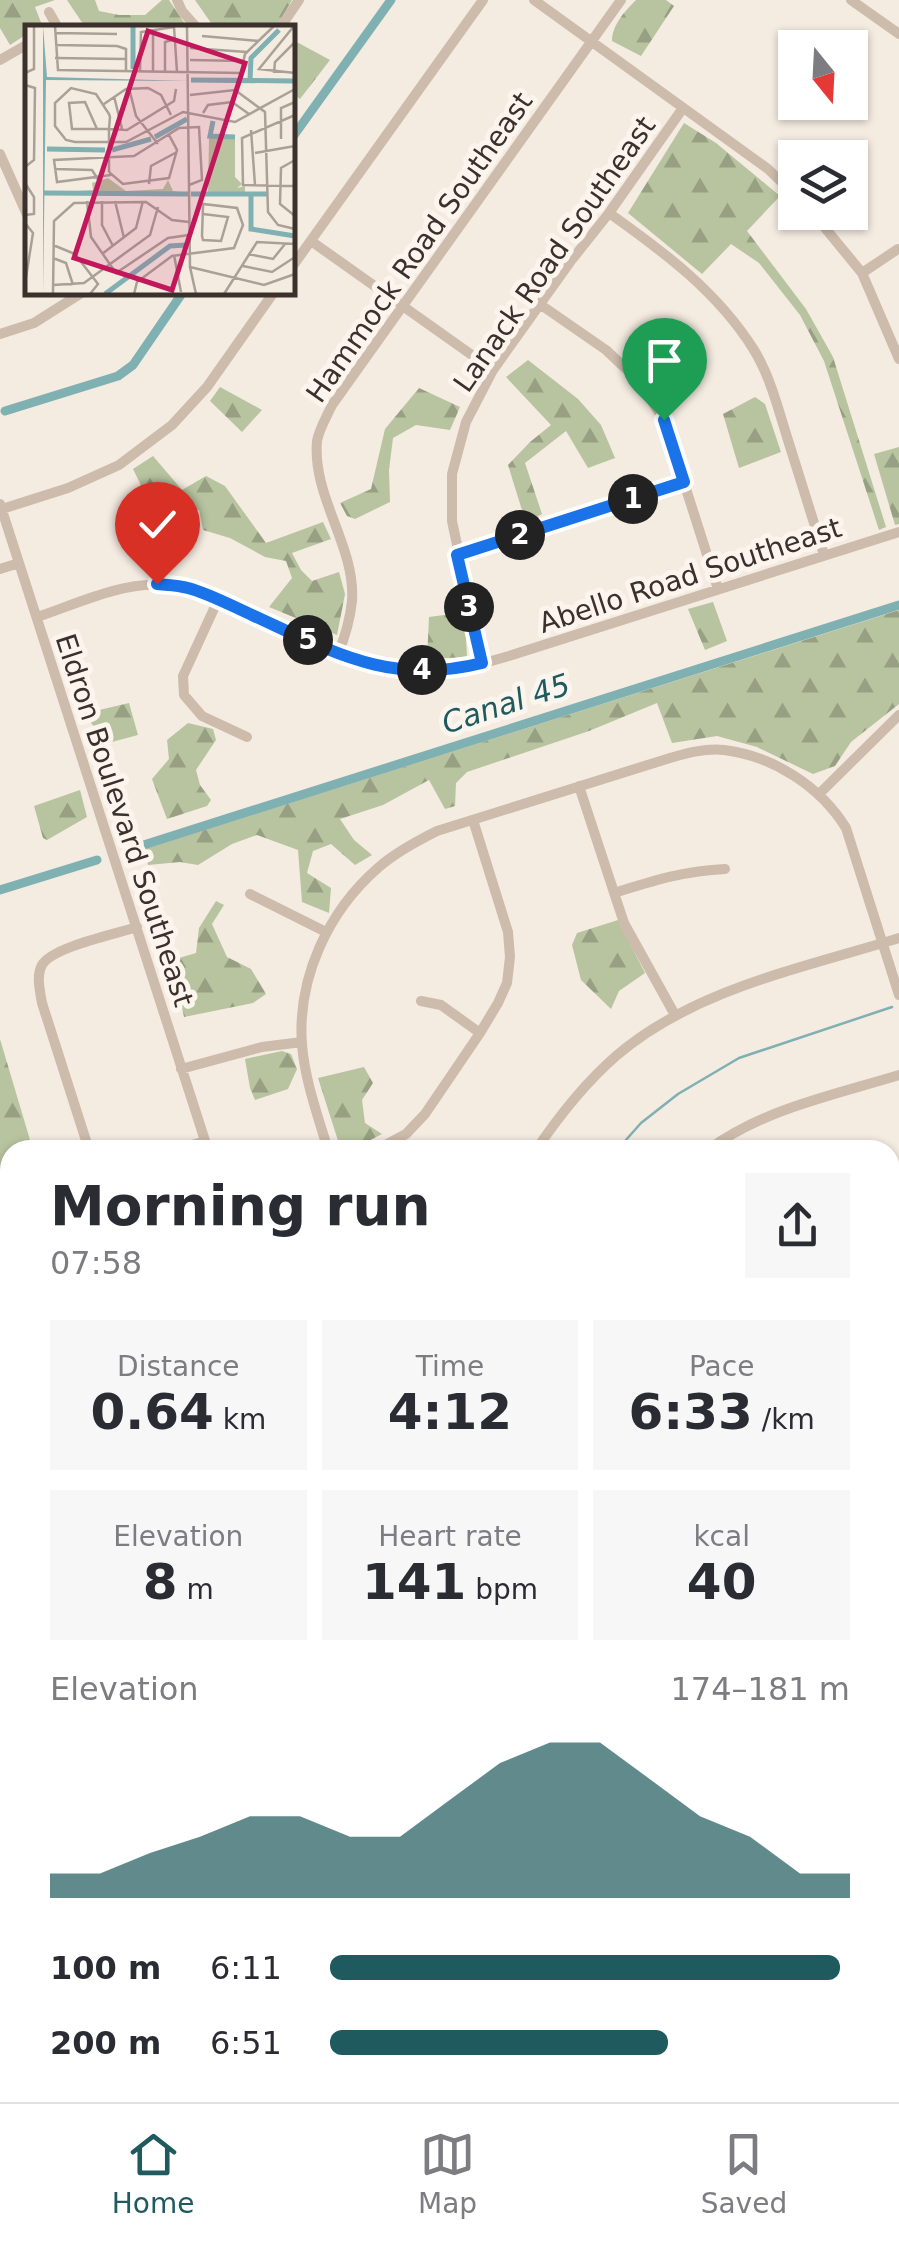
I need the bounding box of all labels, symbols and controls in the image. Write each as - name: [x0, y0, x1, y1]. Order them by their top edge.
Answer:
- inset map: [25, 25, 295, 295]
- north arrow: [778, 30, 868, 120]
- map controls: [778, 30, 868, 230]
- street label: Hammock Road Southeast: [300, 86, 539, 409]
- street label: Lanack Road Southeast: [447, 110, 662, 398]
- button: layers: [778, 140, 868, 230]
- pin: [622, 318, 707, 421]
- icon: arrive: [637, 333, 692, 388]
- pin: 1: [608, 474, 658, 524]
- pin: [115, 482, 200, 585]
- text: 1: [623, 482, 643, 515]
- icon: check: [130, 497, 185, 552]
- pin: 2: [495, 510, 545, 560]
- street label: Abello Road Southeast: [535, 511, 846, 640]
- text: 2: [510, 518, 530, 551]
- pin: 3: [444, 582, 494, 632]
- text: 3: [459, 590, 479, 623]
- pin: 5: [283, 615, 333, 665]
- text: 5: [298, 623, 318, 656]
- street label: Eldron Boulevard Southeast: [49, 630, 200, 1011]
- pin: 4: [397, 645, 447, 695]
- text: 4: [412, 653, 432, 686]
- water label: Canal 45: [437, 666, 574, 741]
- button: share: [745, 1173, 850, 1278]
- text: Morning run: [50, 1174, 431, 1238]
- text: 07:58: [50, 1244, 142, 1282]
- text: Distance: [117, 1350, 240, 1383]
- text: Time: [416, 1350, 484, 1383]
- text: Pace: [689, 1350, 754, 1383]
- text: 0.64: [90, 1383, 214, 1441]
- text: 4:12: [388, 1383, 512, 1441]
- text: 6:33: [629, 1383, 753, 1441]
- text: km: [214, 1403, 266, 1436]
- text: /km: [753, 1403, 815, 1436]
- text: Elevation: [113, 1520, 243, 1553]
- text: Heart rate: [378, 1520, 522, 1553]
- text: kcal: [693, 1520, 750, 1553]
- text: 8: [143, 1553, 178, 1611]
- text: 141: [362, 1553, 466, 1611]
- text: 40: [687, 1553, 756, 1611]
- text: m: [178, 1573, 214, 1606]
- text: bpm: [466, 1573, 538, 1606]
- text: Elevation: [50, 1670, 199, 1708]
- text: 174–181 m: [671, 1670, 850, 1708]
- text: 100 m: [50, 1949, 161, 1987]
- text: 6:11: [210, 1949, 282, 1987]
- text: 200 m: [50, 2024, 161, 2062]
- text: 6:51: [210, 2024, 282, 2062]
- tab: Home: [112, 2127, 194, 2220]
- tab: Map: [418, 2127, 477, 2220]
- tab: Saved: [701, 2127, 787, 2220]

